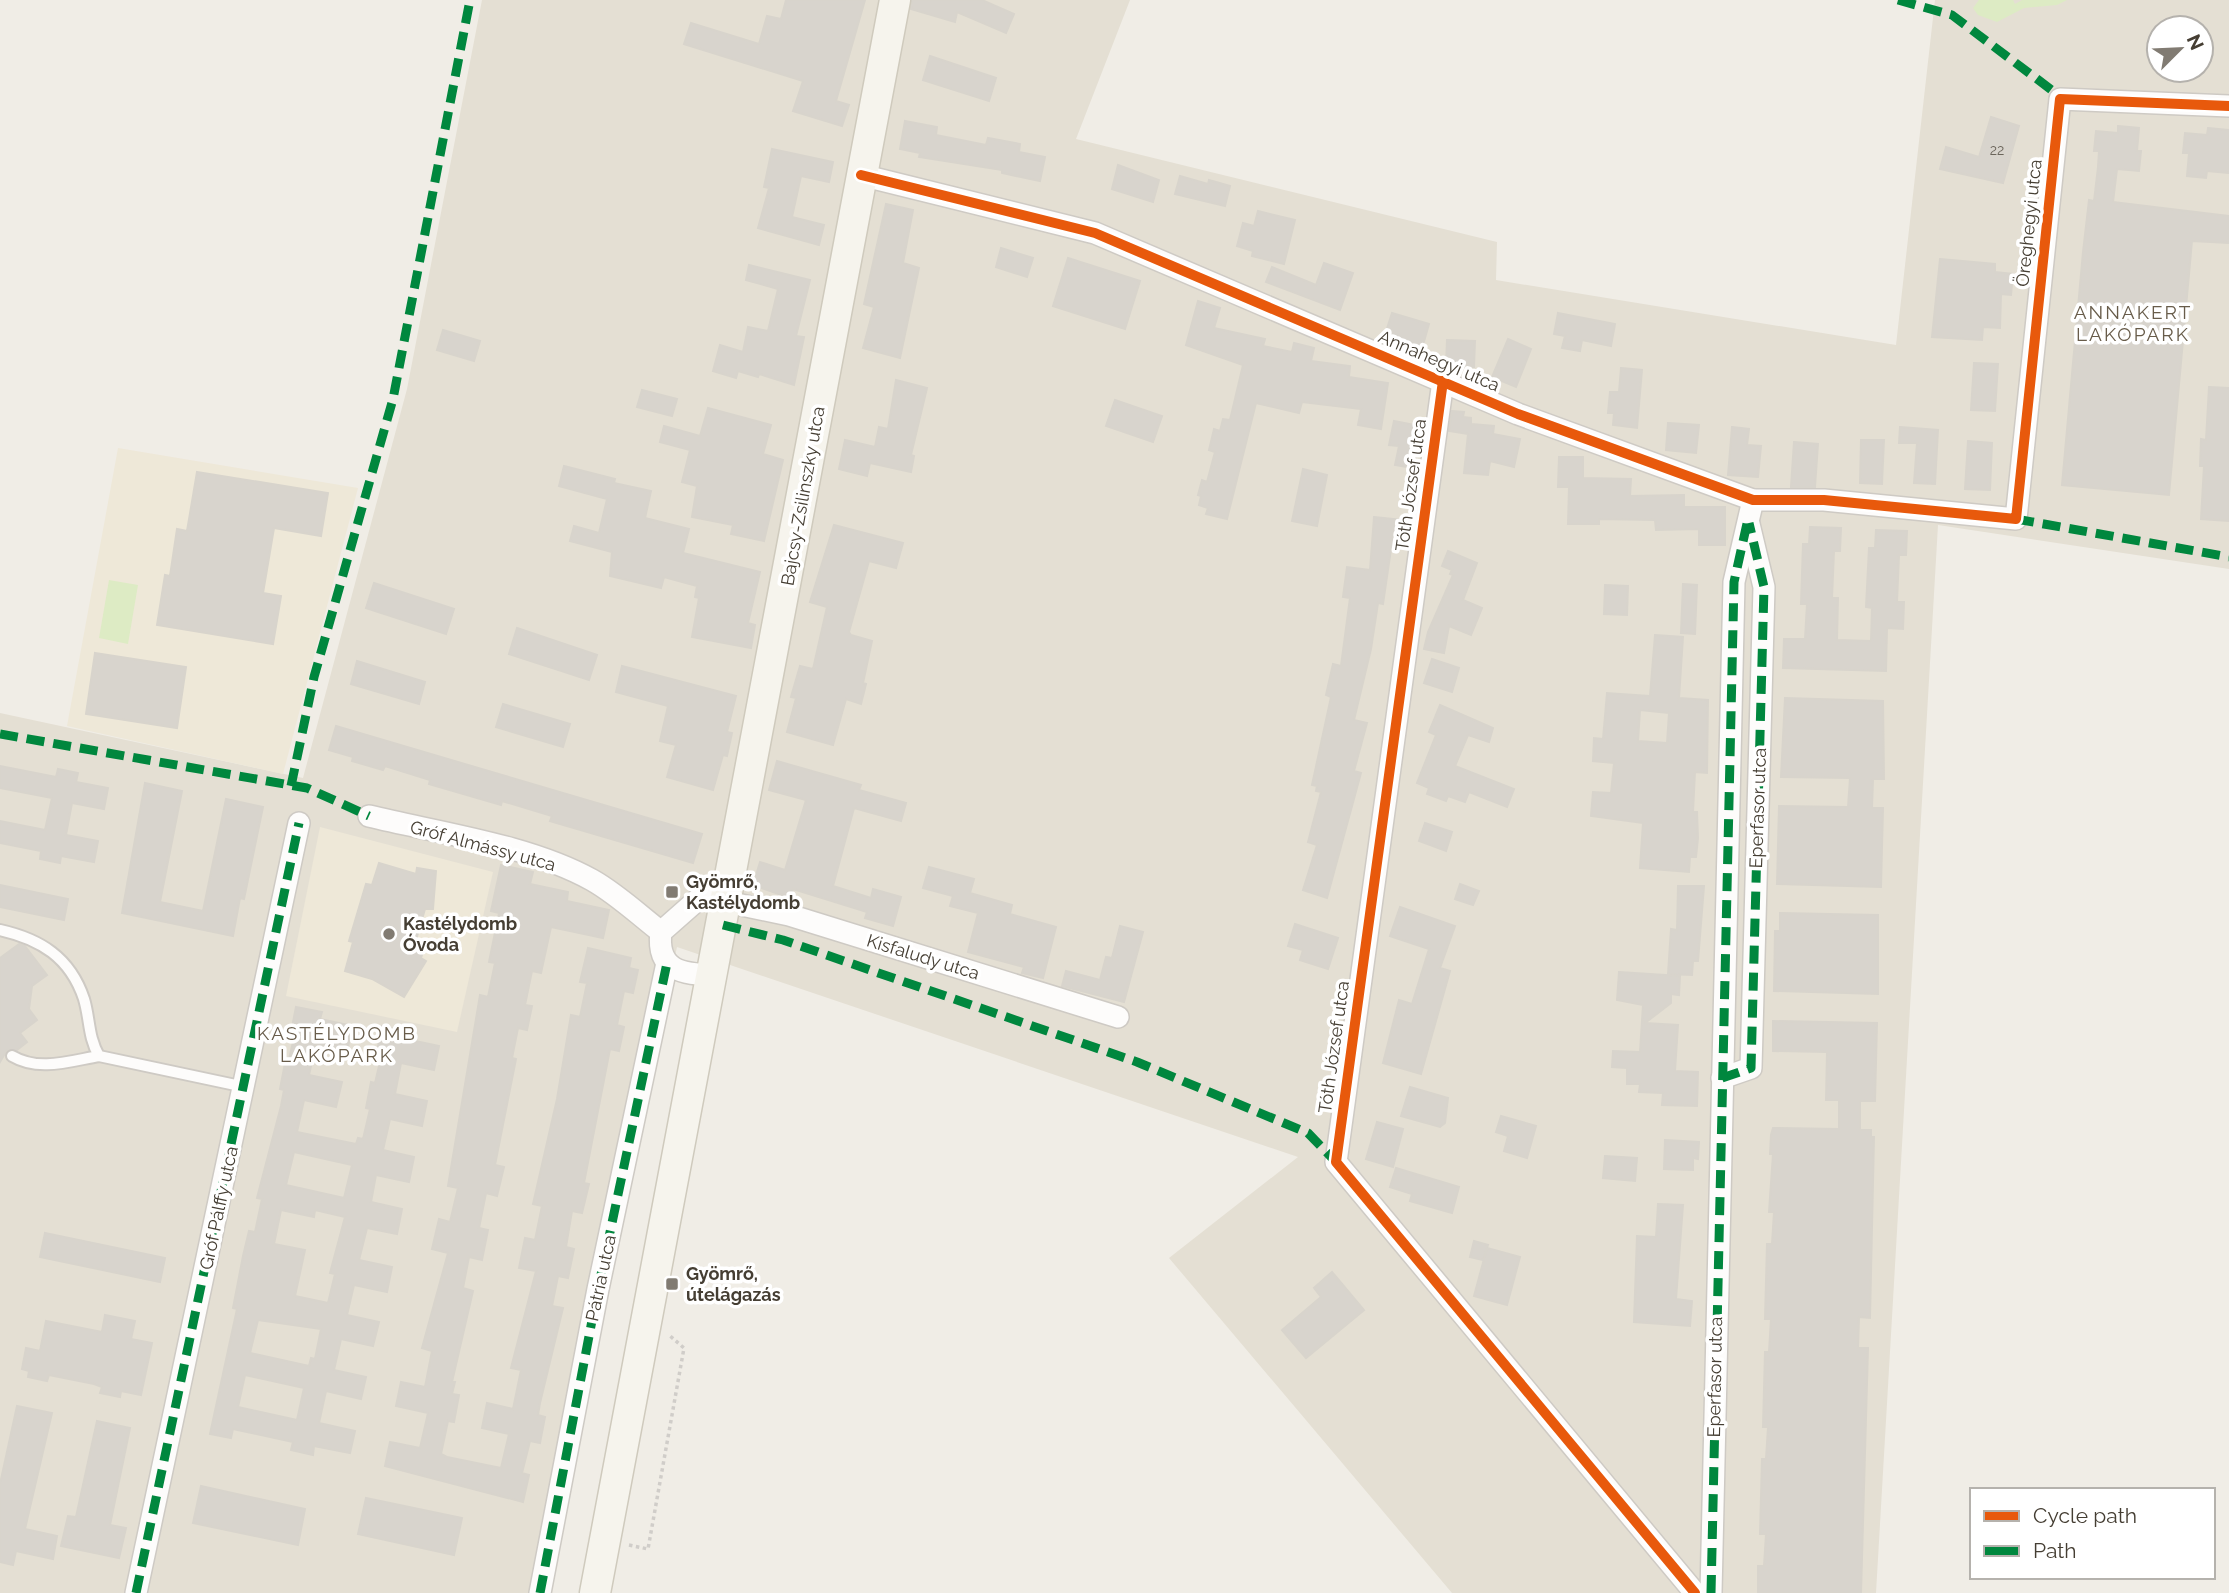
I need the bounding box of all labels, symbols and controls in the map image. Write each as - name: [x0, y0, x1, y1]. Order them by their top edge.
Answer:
- north arrow: [2145, 14, 2215, 84]
- text: N: [2183, 31, 2209, 53]
- house number: 22: [1990, 142, 2004, 158]
- street label: Öreghegyi utca: [2011, 158, 2046, 288]
- district label: ANNAKERT LAKÓPARK: [2074, 301, 2192, 345]
- street label: Annahegyi utca: [1375, 326, 1503, 396]
- street label: Bajcsy-Zsilinszky utca: [776, 405, 829, 587]
- street label: Tóth József utca: [1391, 417, 1430, 553]
- street label: Eperfasor utca: [1745, 747, 1770, 869]
- street label: Gróf Almássy utca: [408, 816, 558, 875]
- place label: Gyömrő, Kastélydomb: [686, 871, 800, 913]
- marker: Gyömrő, Kastélydomb: [664, 884, 680, 900]
- place label: Kastélydomb Óvoda: [403, 913, 517, 955]
- marker: Kastélydomb Óvoda: [381, 926, 397, 942]
- street label: Kisfaludy utca: [864, 929, 982, 984]
- street label: Tóth József utca: [1314, 979, 1353, 1115]
- district label: KASTÉLYDOMB LAKÓPARK: [257, 1022, 417, 1066]
- street label: Gróf Pálffy utca: [195, 1144, 242, 1272]
- street label: Pátria utca: [581, 1233, 620, 1323]
- place label: Gyömrő, útelágazás: [686, 1263, 781, 1305]
- marker: Gyömrő, útelágazás: [664, 1276, 680, 1292]
- street label: Eperfasor utca: [1703, 1316, 1726, 1438]
- legend: [1970, 1488, 2215, 1579]
- text: Cycle path: [2033, 1503, 2137, 1528]
- text: Path: [2033, 1538, 2077, 1563]

